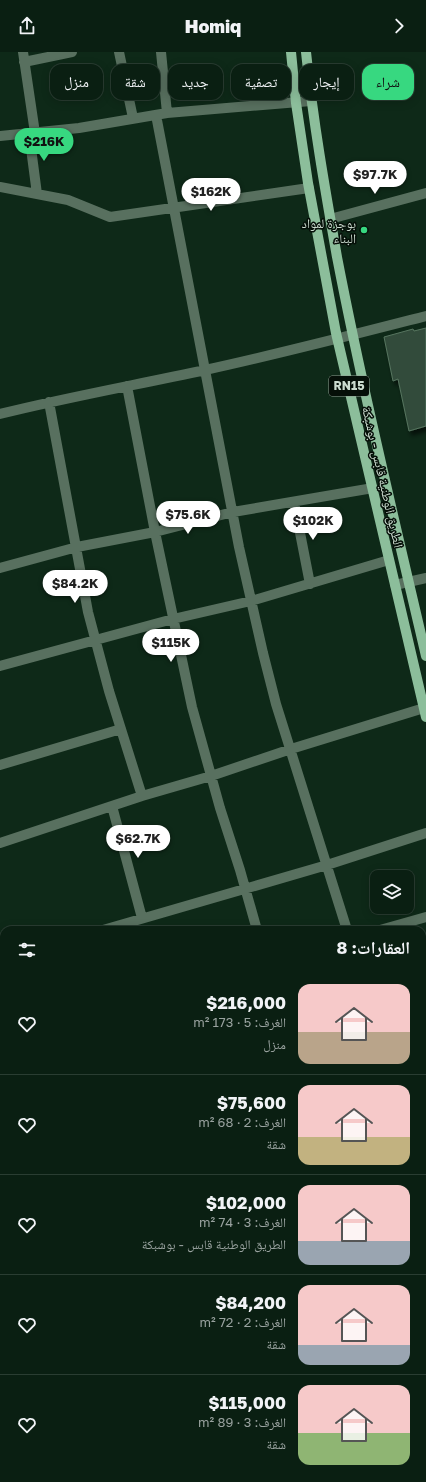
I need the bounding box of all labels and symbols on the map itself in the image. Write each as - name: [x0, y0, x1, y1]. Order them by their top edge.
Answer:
- pin: $216K: [16, 128, 72, 162]
- pin: $97.7K: [342, 161, 408, 195]
- pin: $162K: [183, 178, 239, 212]
- place label: بوجزة لمواد البناء: [302, 215, 356, 246]
- marker: بوجزة لمواد البناء: [359, 225, 369, 235]
- road number: RN15: [329, 376, 369, 396]
- street label: الطريق الوطنية قابس - بوشبكة: [358, 405, 407, 549]
- pin: $75.6K: [155, 501, 221, 535]
- pin: $102K: [285, 507, 341, 541]
- pin: $84.2K: [42, 570, 108, 604]
- pin: $115K: [143, 629, 199, 663]
- pin: $62.7K: [105, 825, 171, 859]

